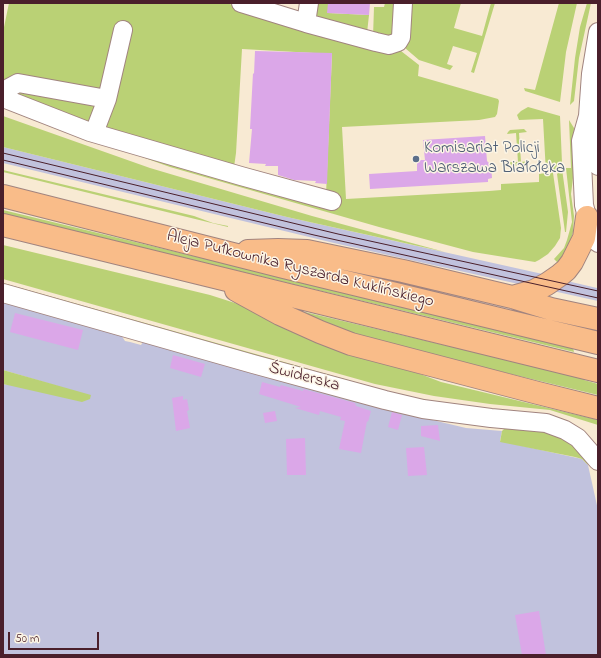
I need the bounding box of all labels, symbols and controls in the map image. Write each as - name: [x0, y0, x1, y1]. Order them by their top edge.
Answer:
- place label: Komisariat Policji Warszawa Białołęka: [424, 139, 565, 179]
- marker: Komisariat Policji Warszawa Białołęka: [411, 154, 421, 164]
- street label: Aleja Pułkownika Ryszarda Kuklińskiego: [164, 227, 436, 313]
- street label: Świderska: [266, 359, 342, 397]
- scale bar: [10, 624, 101, 650]
- text: 50 m: [15, 630, 39, 648]

